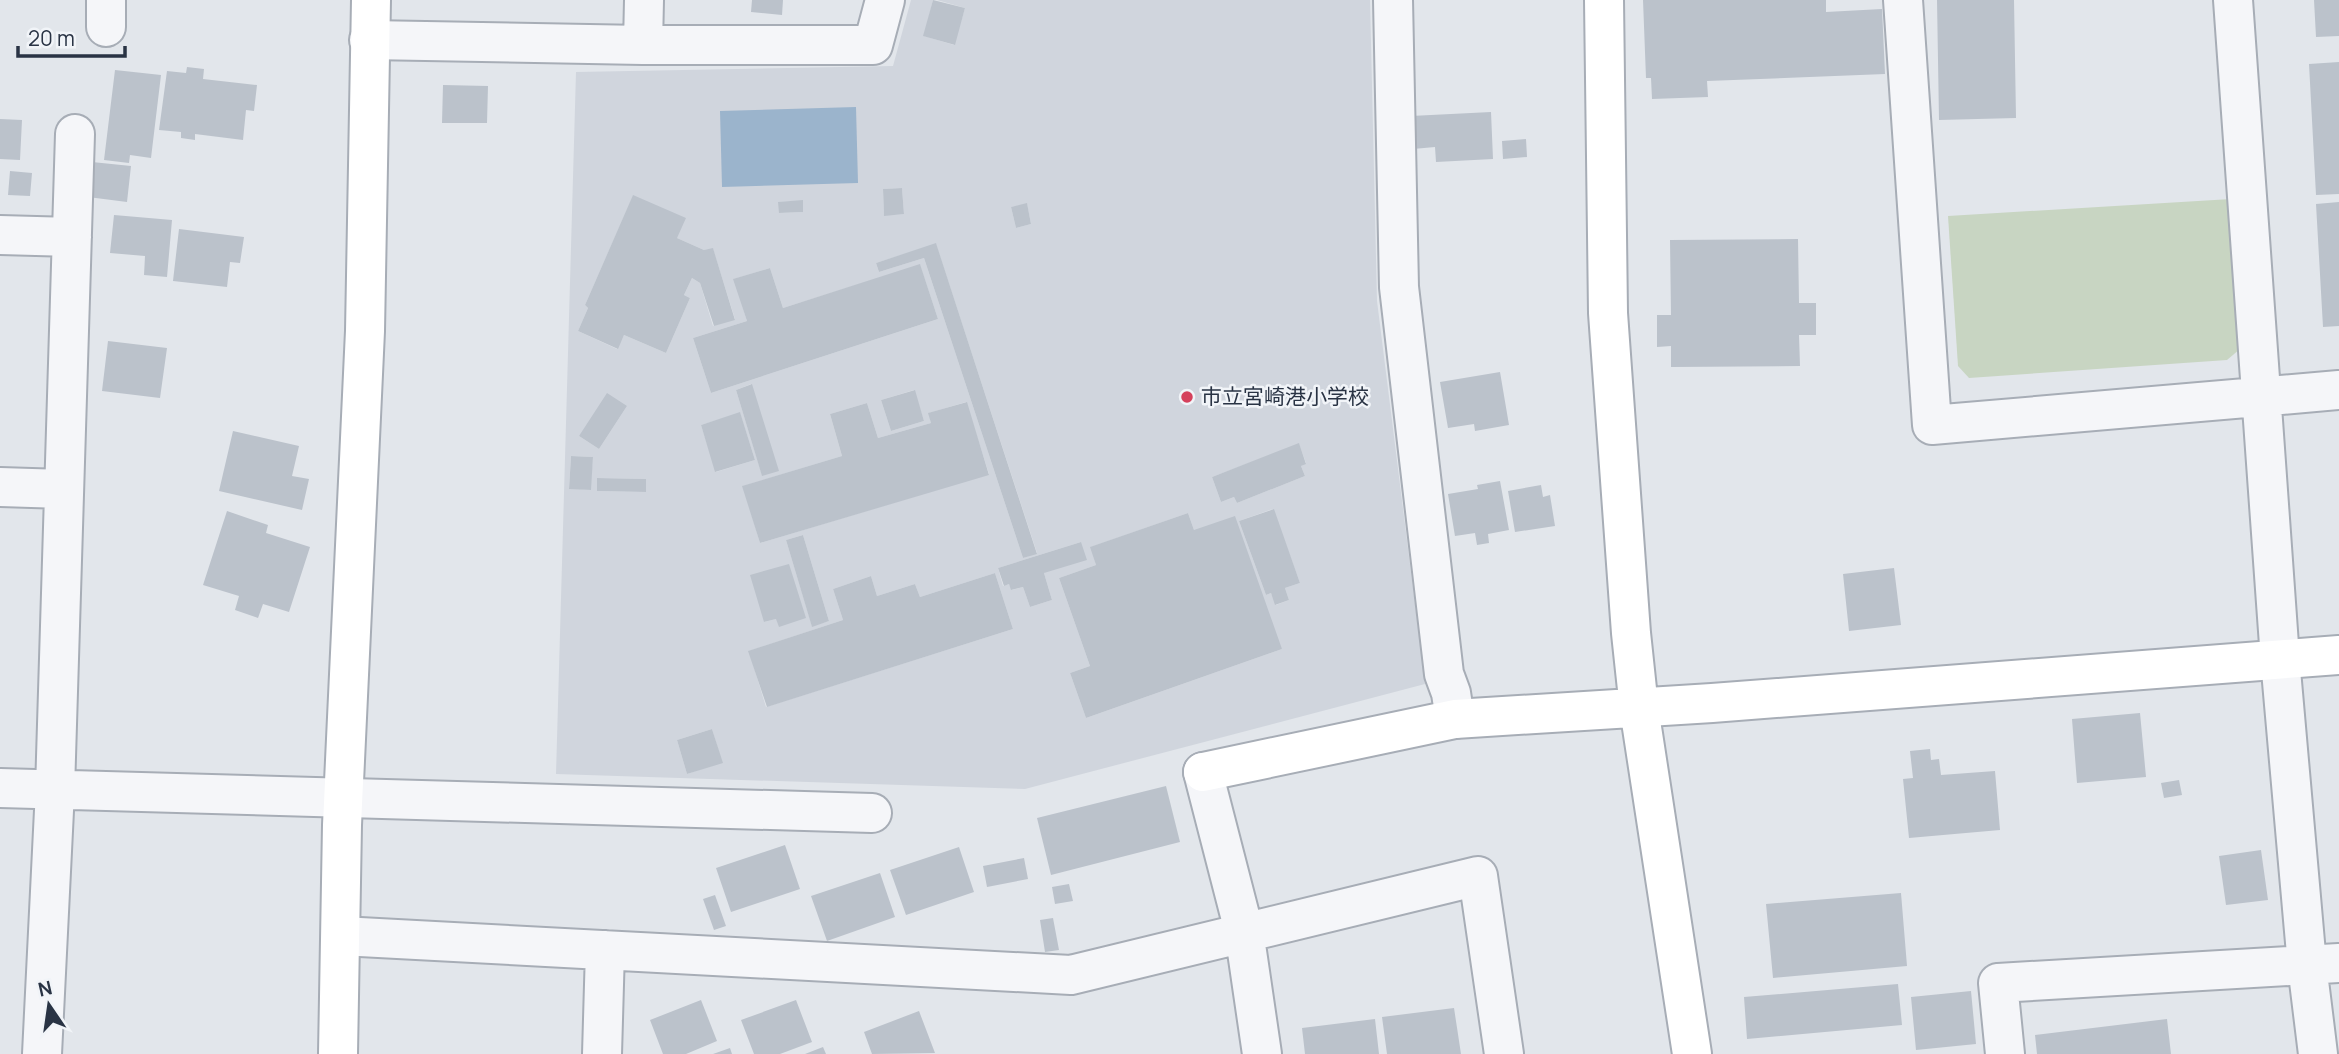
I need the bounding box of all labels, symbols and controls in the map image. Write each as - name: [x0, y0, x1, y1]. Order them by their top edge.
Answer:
- scale bar: [18, 14, 124, 58]
- text: 20 m: [28, 24, 75, 52]
- place label: 市立宮崎港小学校: [1201, 382, 1369, 410]
- marker: 市立宮崎港小学校: [1179, 389, 1195, 405]
- north arrow: [14, 970, 84, 1040]
- text: N: [36, 974, 55, 1003]

